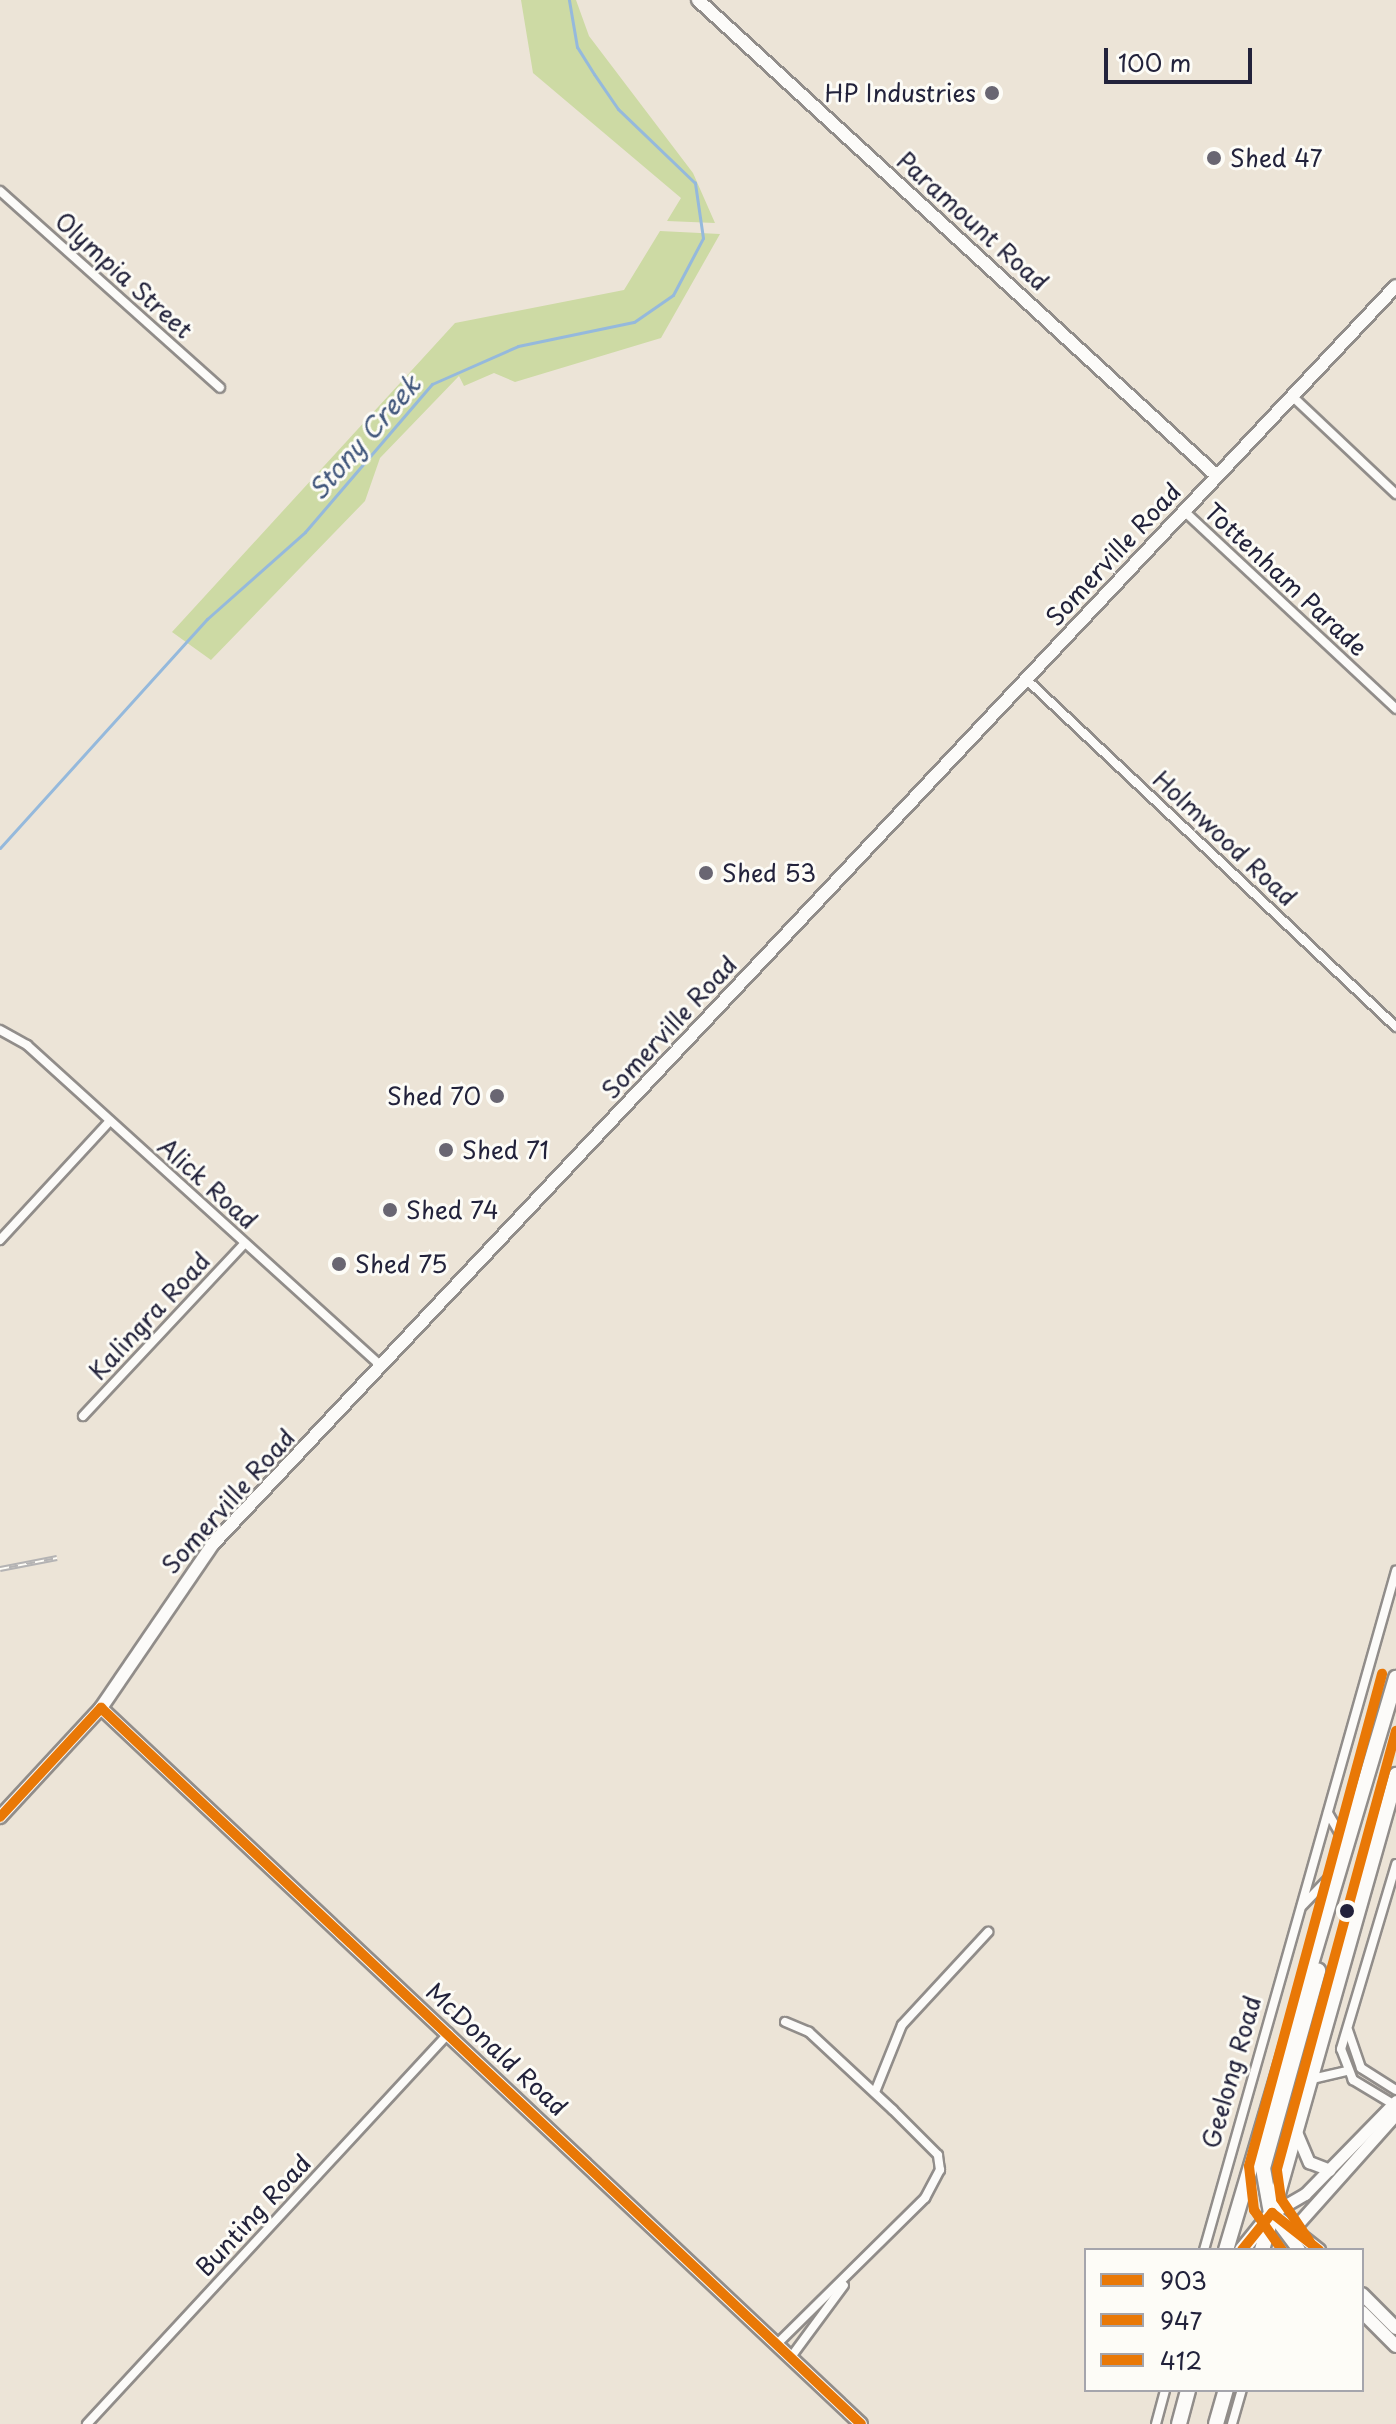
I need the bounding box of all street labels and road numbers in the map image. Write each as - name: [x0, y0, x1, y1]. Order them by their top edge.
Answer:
- street label: Paramount Road: [892, 146, 1054, 296]
- street label: Olympia Street: [49, 206, 199, 344]
- street label: Somerville Road: [1039, 476, 1187, 632]
- street label: Tottenham Parade: [1199, 496, 1373, 662]
- street label: Holmwood Road: [1147, 764, 1303, 912]
- street label: Somerville Road: [595, 949, 743, 1105]
- street label: Alick Road: [152, 1131, 264, 1235]
- street label: Kalingra Road: [82, 1246, 216, 1386]
- street label: Somerville Road: [155, 1423, 301, 1579]
- street label: McDonald Road: [420, 1976, 574, 2122]
- street label: Geelong Road: [1195, 1992, 1267, 2152]
- street label: Bunting Road: [189, 2148, 317, 2282]

